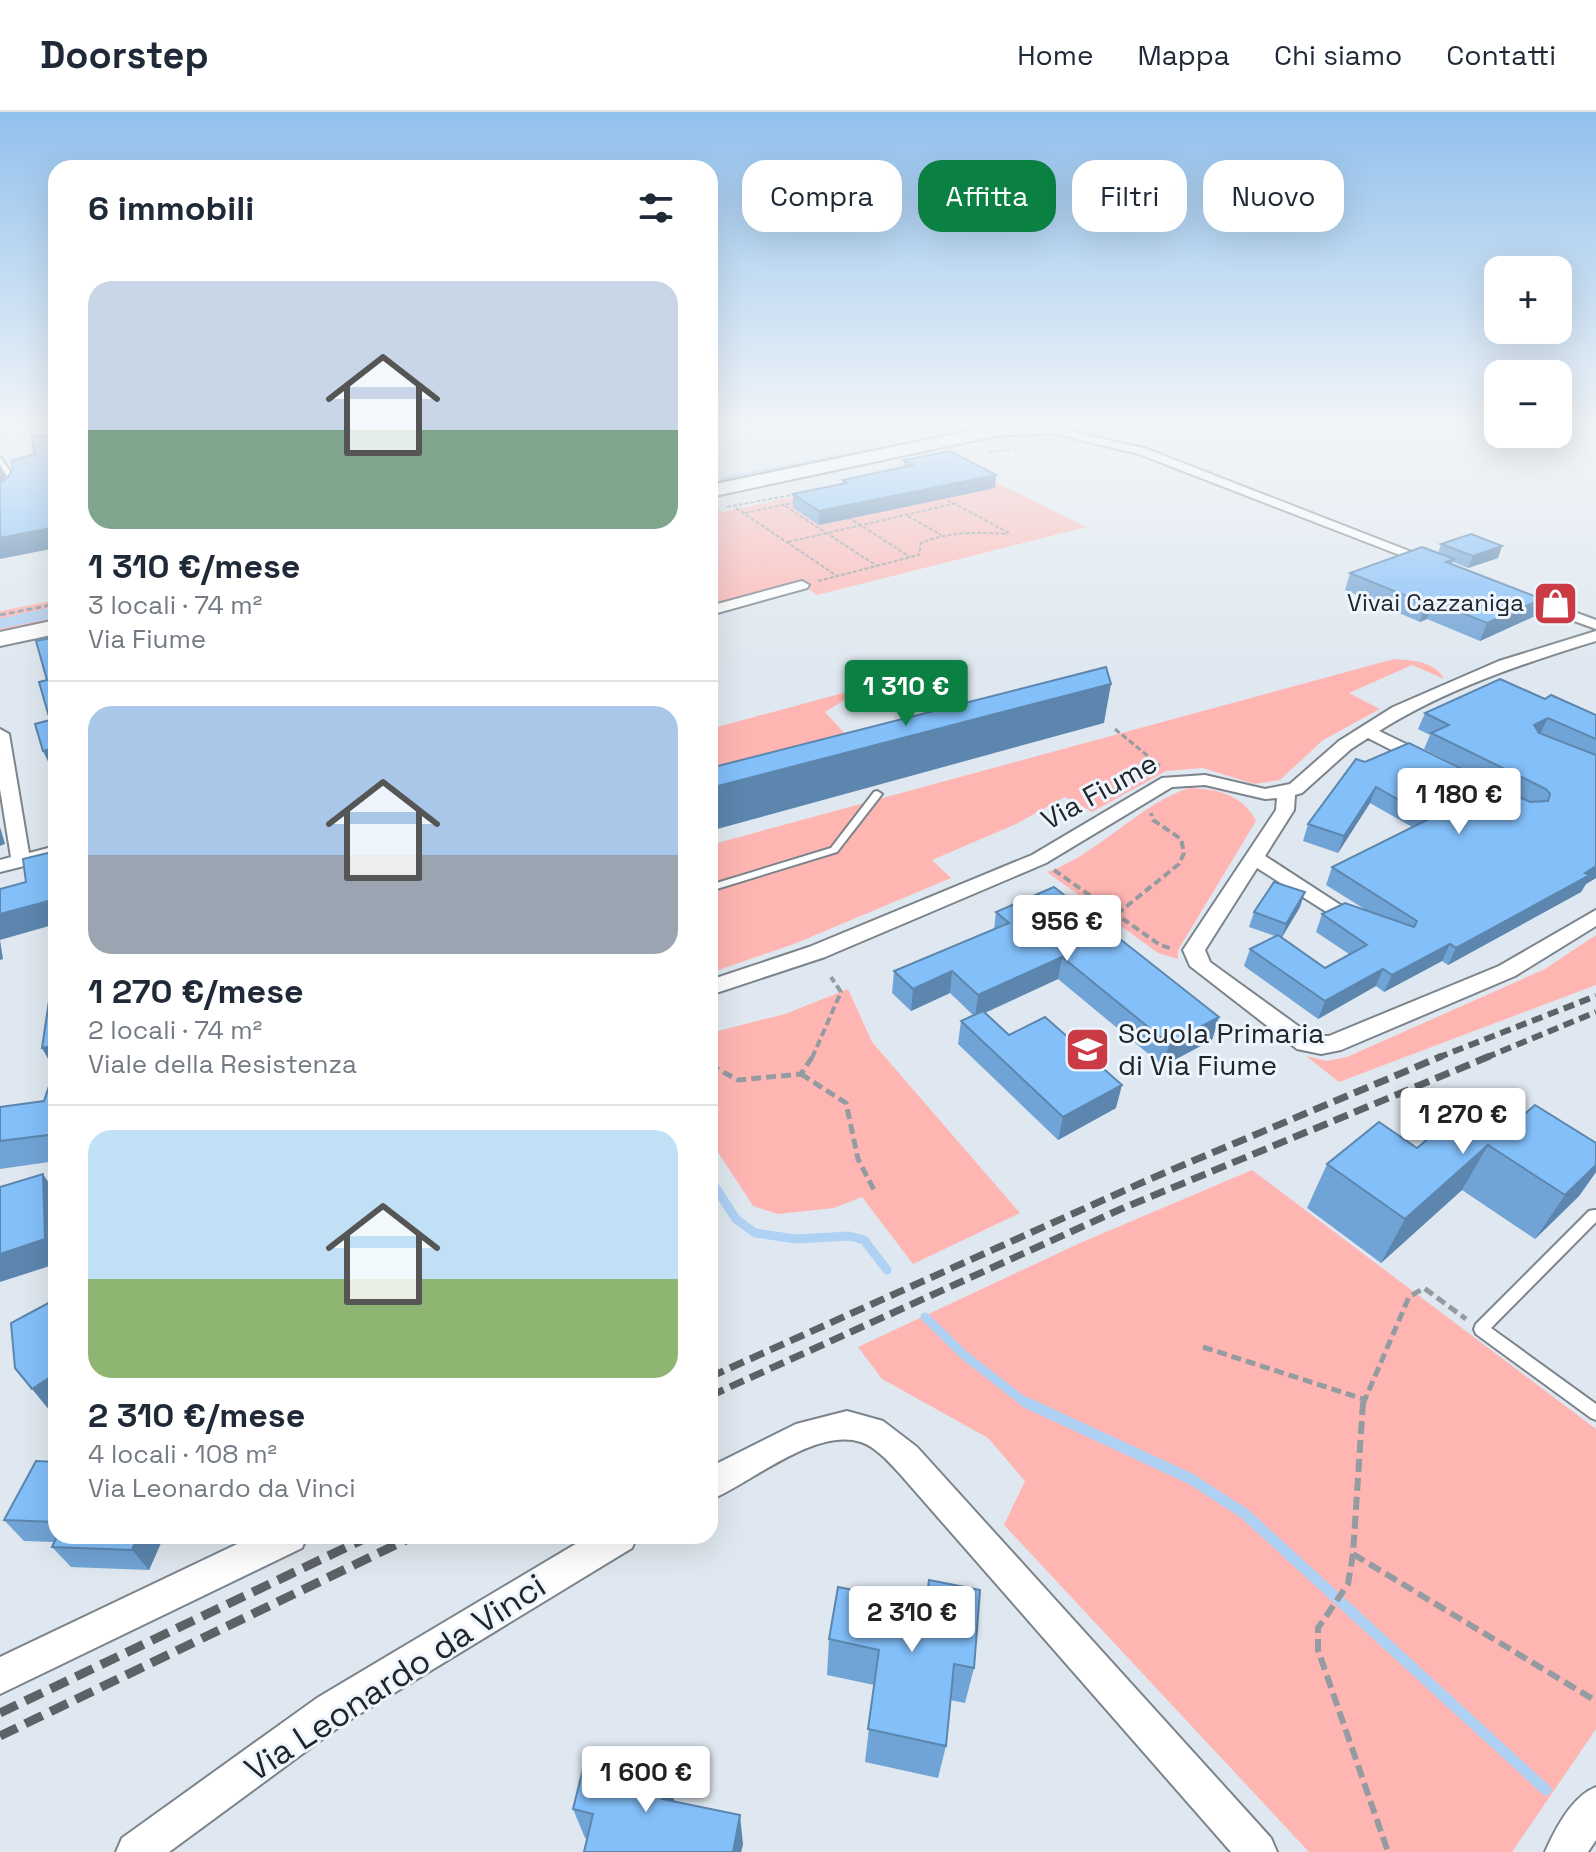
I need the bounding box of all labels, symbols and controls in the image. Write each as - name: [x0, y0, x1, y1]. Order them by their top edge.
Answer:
- text: Doorstep: [40, 31, 209, 79]
- text: Home: [1017, 37, 1093, 73]
- text: Mappa: [1137, 37, 1230, 73]
- text: Chi siamo: [1274, 37, 1402, 73]
- text: Contatti: [1446, 37, 1556, 73]
- chip: Compra: [742, 160, 902, 232]
- chip: Affitta: [918, 160, 1056, 232]
- chip: Filtri: [1072, 160, 1187, 232]
- chip: Nuovo: [1203, 160, 1344, 232]
- icon: filters: [634, 186, 678, 230]
- text: 6 immobili: [88, 187, 254, 230]
- map controls: [1484, 256, 1572, 448]
- button: +: [1484, 256, 1572, 344]
- icon: home: [311, 333, 455, 477]
- button: −: [1484, 360, 1572, 448]
- text: 1 310 €/mese: [88, 545, 300, 588]
- shop icon: Vivai Cazzaniga: [1531, 579, 1579, 627]
- place label: Vivai Cazzaniga: [1347, 587, 1524, 618]
- text: 3 locali · 74 m²: [88, 588, 262, 622]
- text: Via Fiume: [88, 622, 206, 656]
- pin: 1 310 €: [832, 660, 980, 728]
- text: 1 310 €: [863, 669, 949, 703]
- street label: Via Fiume: [1035, 744, 1163, 838]
- icon: home: [311, 758, 455, 902]
- pin: 1 180 €: [1385, 768, 1533, 836]
- text: 1 180 €: [1416, 777, 1502, 811]
- pin: 956 €: [1011, 895, 1123, 963]
- text: 956 €: [1031, 904, 1103, 938]
- text: 1 270 €/mese: [88, 970, 304, 1013]
- text: 2 locali · 74 m²: [88, 1013, 262, 1047]
- place label: Scuola Primaria di Via Fiume: [1118, 1015, 1324, 1083]
- school or university icon: Scuola Primaria di Via Fiume: [1063, 1025, 1111, 1073]
- text: Viale della Resistenza: [88, 1047, 357, 1081]
- pin: 1 270 €: [1389, 1088, 1537, 1156]
- text: 1 270 €: [1419, 1097, 1507, 1131]
- icon: home: [311, 1182, 455, 1326]
- text: 2 310 €/mese: [88, 1394, 305, 1437]
- text: 4 locali · 108 m²: [88, 1437, 277, 1471]
- text: Via Leonardo da Vinci: [88, 1471, 356, 1505]
- street label: Via Leonardo da Vinci: [237, 1564, 554, 1791]
- pin: 2 310 €: [838, 1586, 986, 1654]
- text: 2 310 €: [867, 1595, 957, 1629]
- pin: 1 600 €: [572, 1746, 720, 1814]
- text: 1 600 €: [600, 1755, 692, 1789]

